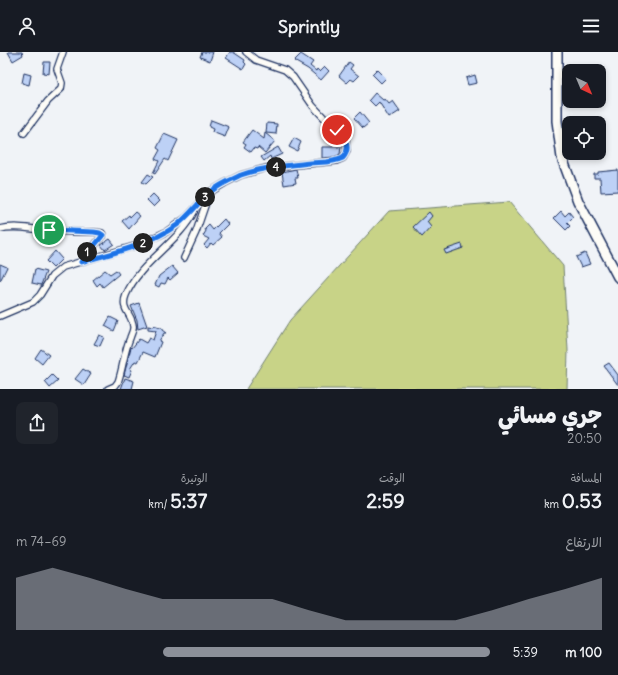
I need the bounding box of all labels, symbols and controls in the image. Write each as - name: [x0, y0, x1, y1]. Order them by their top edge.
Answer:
- icon: person: [16, 15, 38, 37]
- text: Sprintly: [278, 15, 340, 38]
- icon: menu: [580, 15, 602, 37]
- north arrow: [562, 64, 606, 108]
- map controls: [562, 64, 606, 160]
- pin: [320, 113, 354, 147]
- button: locate: [562, 116, 606, 160]
- icon: check: [326, 119, 348, 141]
- pin: 4: [266, 157, 286, 177]
- text: 4: [273, 160, 279, 174]
- pin: 3: [195, 187, 215, 207]
- text: 3: [202, 190, 208, 204]
- pin: [32, 213, 66, 247]
- icon: arrive: [38, 219, 60, 241]
- pin: 2: [133, 233, 153, 253]
- text: 2: [140, 236, 146, 250]
- pin: 1: [77, 242, 97, 262]
- text: 1: [85, 245, 89, 259]
- text: جري مسائي: [498, 401, 602, 429]
- button: share: [16, 402, 58, 444]
- text: 20:50: [567, 430, 602, 447]
- text: الوتيرة: [181, 471, 207, 485]
- text: الوقت: [379, 471, 405, 485]
- text: المسافة: [571, 471, 602, 485]
- text: 5:37: [170, 488, 207, 513]
- text: 2:59: [366, 488, 405, 513]
- text: 0.53: [562, 488, 602, 513]
- text: /km: [148, 497, 170, 511]
- text: km: [544, 497, 562, 511]
- text: 69–74 m: [16, 533, 67, 550]
- text: الارتفاع: [566, 534, 602, 551]
- text: 5:39: [513, 644, 538, 661]
- text: 100 m: [565, 644, 602, 661]

